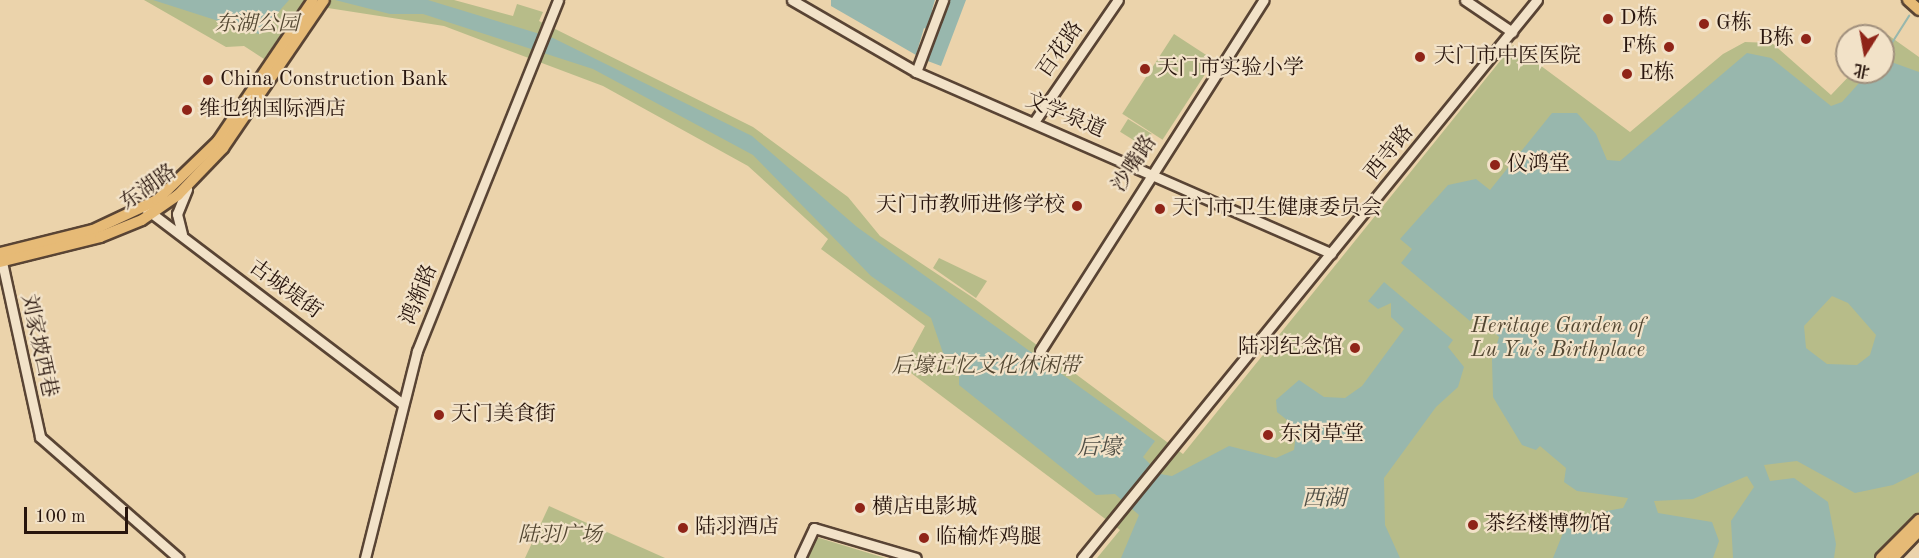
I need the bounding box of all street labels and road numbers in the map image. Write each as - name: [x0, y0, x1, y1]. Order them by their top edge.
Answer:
- street label: 百花路: [1033, 17, 1089, 83]
- street label: 文学泉道: [1021, 88, 1109, 144]
- street label: 西寺路: [1360, 121, 1420, 185]
- street label: 沙嘴路: [1107, 131, 1163, 197]
- street label: 东湖路: [116, 160, 182, 216]
- street label: 古城堤街: [244, 255, 326, 325]
- street label: 鸿渐路: [397, 261, 443, 329]
- street label: 刘家坡西巷: [15, 292, 61, 400]

